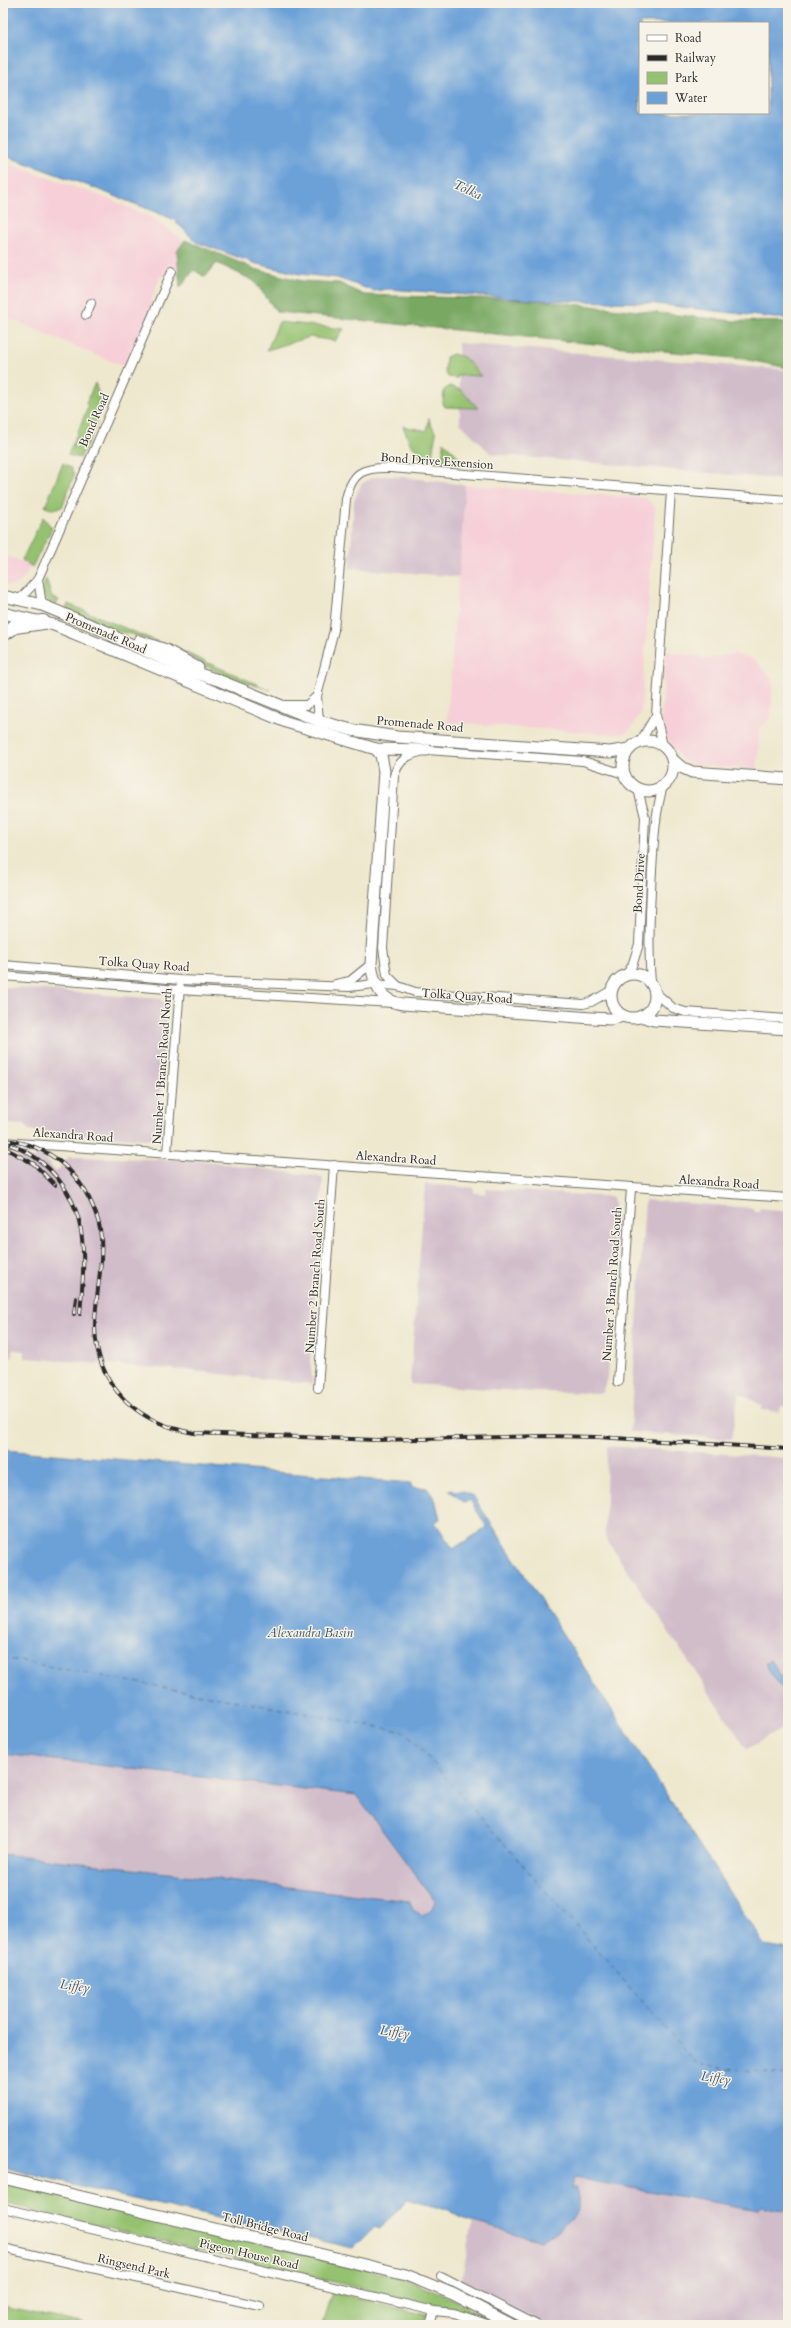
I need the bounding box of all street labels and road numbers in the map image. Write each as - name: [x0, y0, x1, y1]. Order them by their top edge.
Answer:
- street label: Bond Road: [75, 390, 113, 449]
- street label: Bond Drive Extension: [380, 449, 494, 473]
- street label: Promenade Road: [63, 609, 150, 658]
- street label: Promenade Road: [376, 712, 465, 736]
- street label: Bond Drive: [629, 853, 649, 913]
- street label: Tolka Quay Road: [98, 953, 191, 975]
- street label: Tolka Quay Road: [421, 985, 514, 1007]
- street label: Number 1 Branch Road North: [149, 987, 175, 1145]
- street label: Alexandra Road: [32, 1124, 114, 1146]
- street label: Alexandra Road: [355, 1147, 437, 1169]
- street label: Alexandra Road: [678, 1171, 760, 1193]
- street label: Number 2 Branch Road South: [302, 1198, 328, 1354]
- street label: Number 3 Branch Road South: [599, 1206, 625, 1362]
- street label: Toll Bridge Road: [220, 2209, 311, 2246]
- street label: Pigeon House Road: [198, 2235, 301, 2273]
- street label: Ringsend Park: [96, 2250, 173, 2282]

